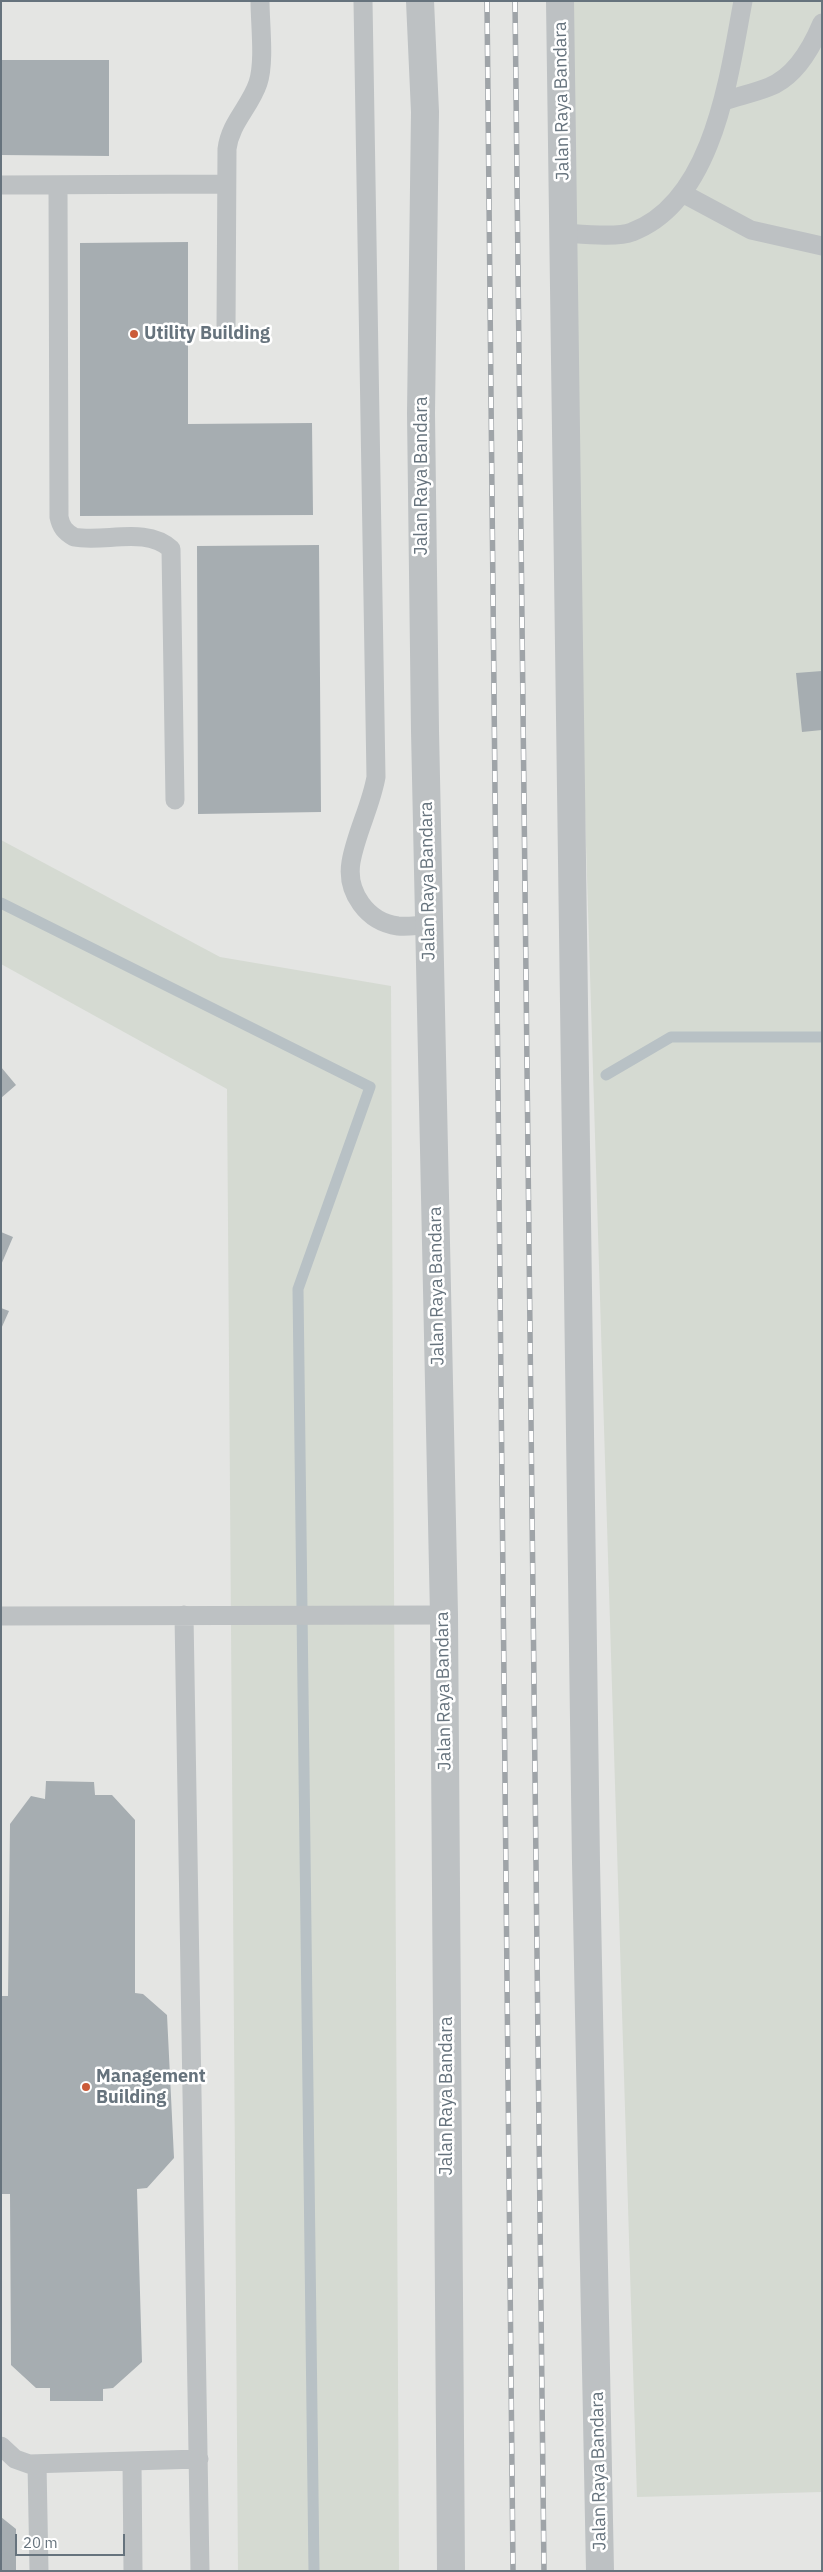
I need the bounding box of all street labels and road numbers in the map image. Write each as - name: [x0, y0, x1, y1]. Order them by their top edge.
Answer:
- street label: Jalan Raya Bandara: [550, 21, 574, 181]
- street label: Jalan Raya Bandara: [411, 396, 433, 556]
- street label: Jalan Raya Bandara: [416, 801, 440, 961]
- street label: Jalan Raya Bandara: [425, 1206, 449, 1366]
- street label: Jalan Raya Bandara: [432, 1611, 456, 1771]
- street label: Jalan Raya Bandara: [436, 2016, 458, 2176]
- street label: Jalan Raya Bandara: [587, 2391, 611, 2551]

